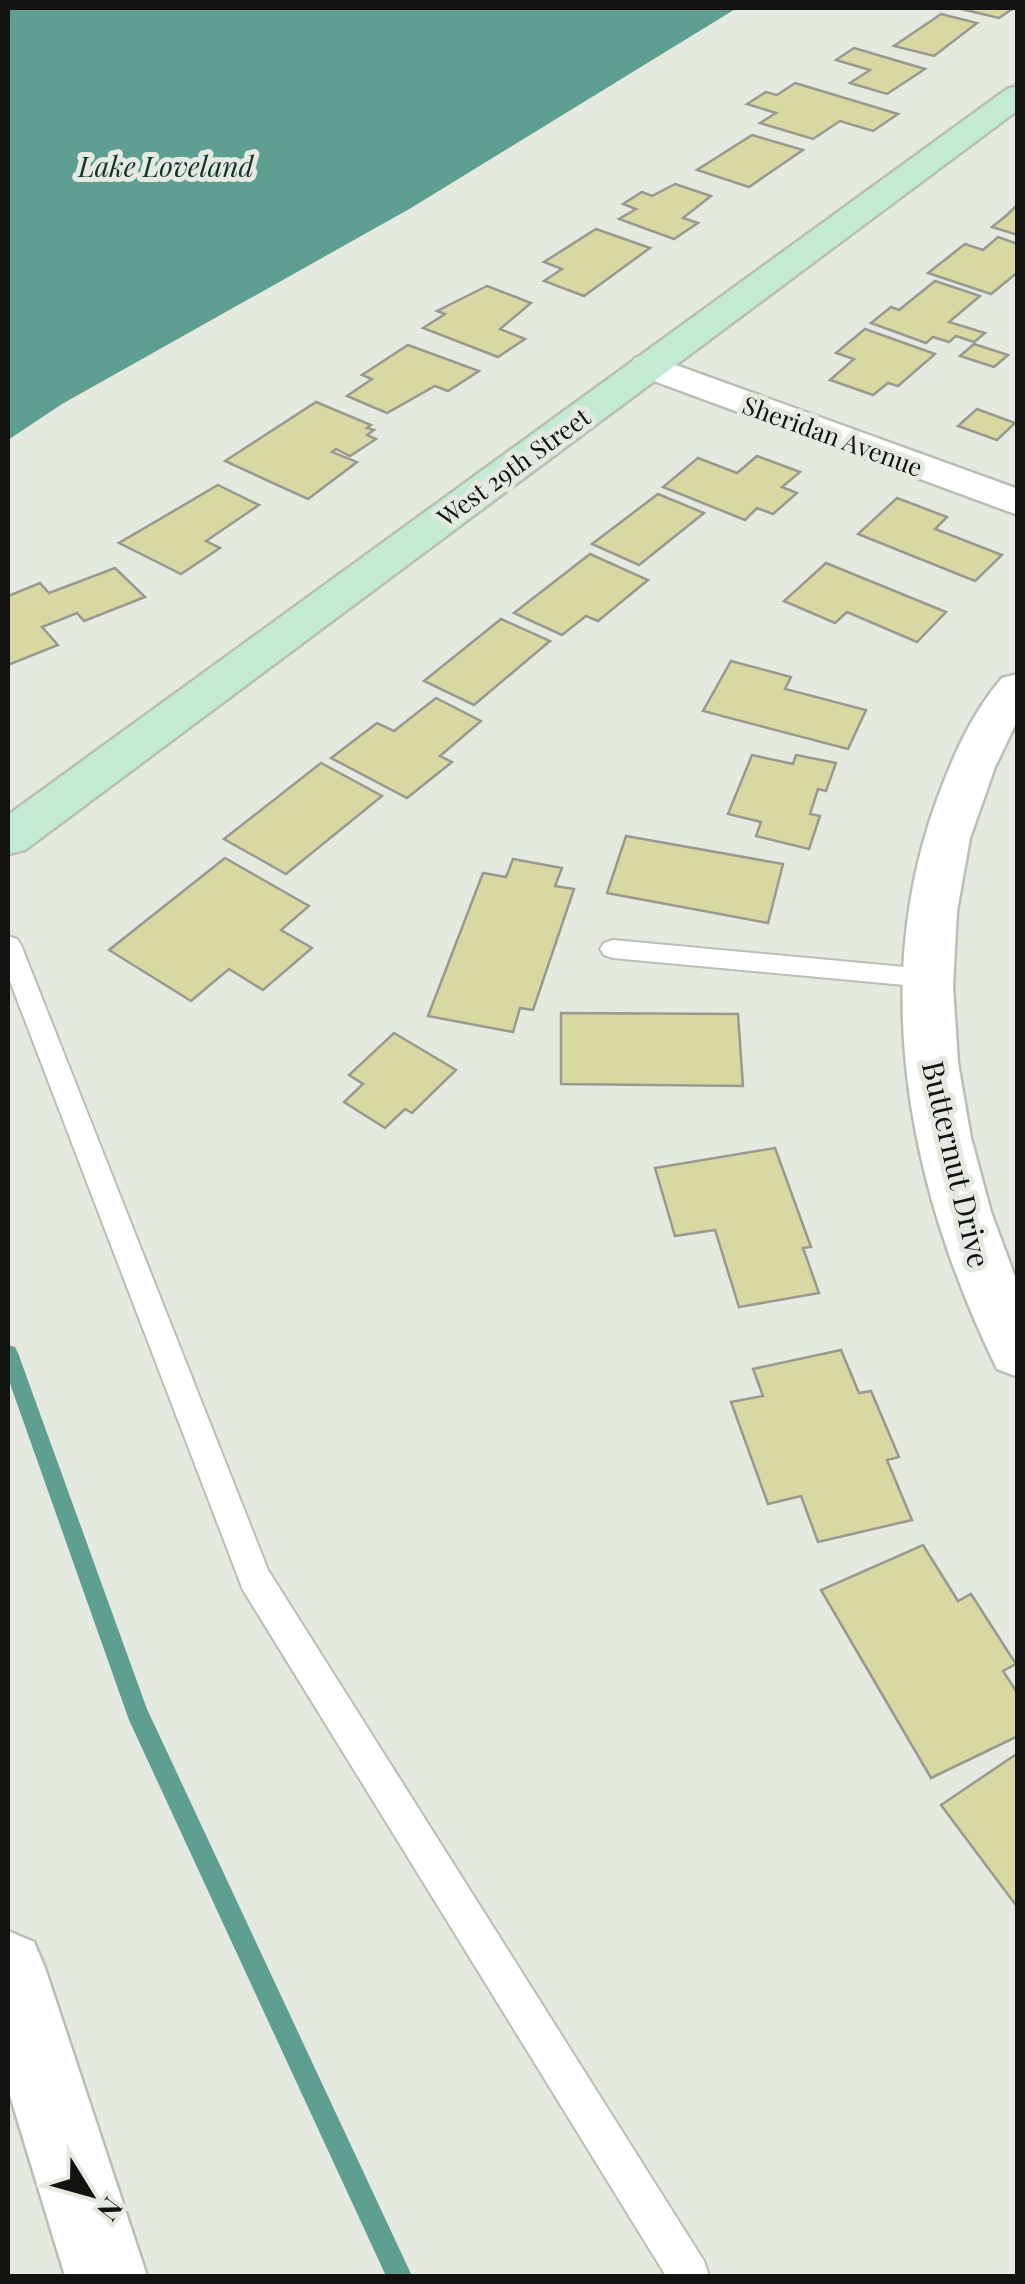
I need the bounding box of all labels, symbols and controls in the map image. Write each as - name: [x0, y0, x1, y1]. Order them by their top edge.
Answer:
- water label: Lake Loveland: [77, 147, 255, 184]
- street label: Sheridan Avenue: [739, 387, 927, 483]
- street label: West 29th Street: [429, 399, 597, 533]
- street label: Butternut Drive: [914, 1057, 1000, 1271]
- north arrow: [40, 2144, 140, 2244]
- text: N: [90, 2191, 132, 2229]

